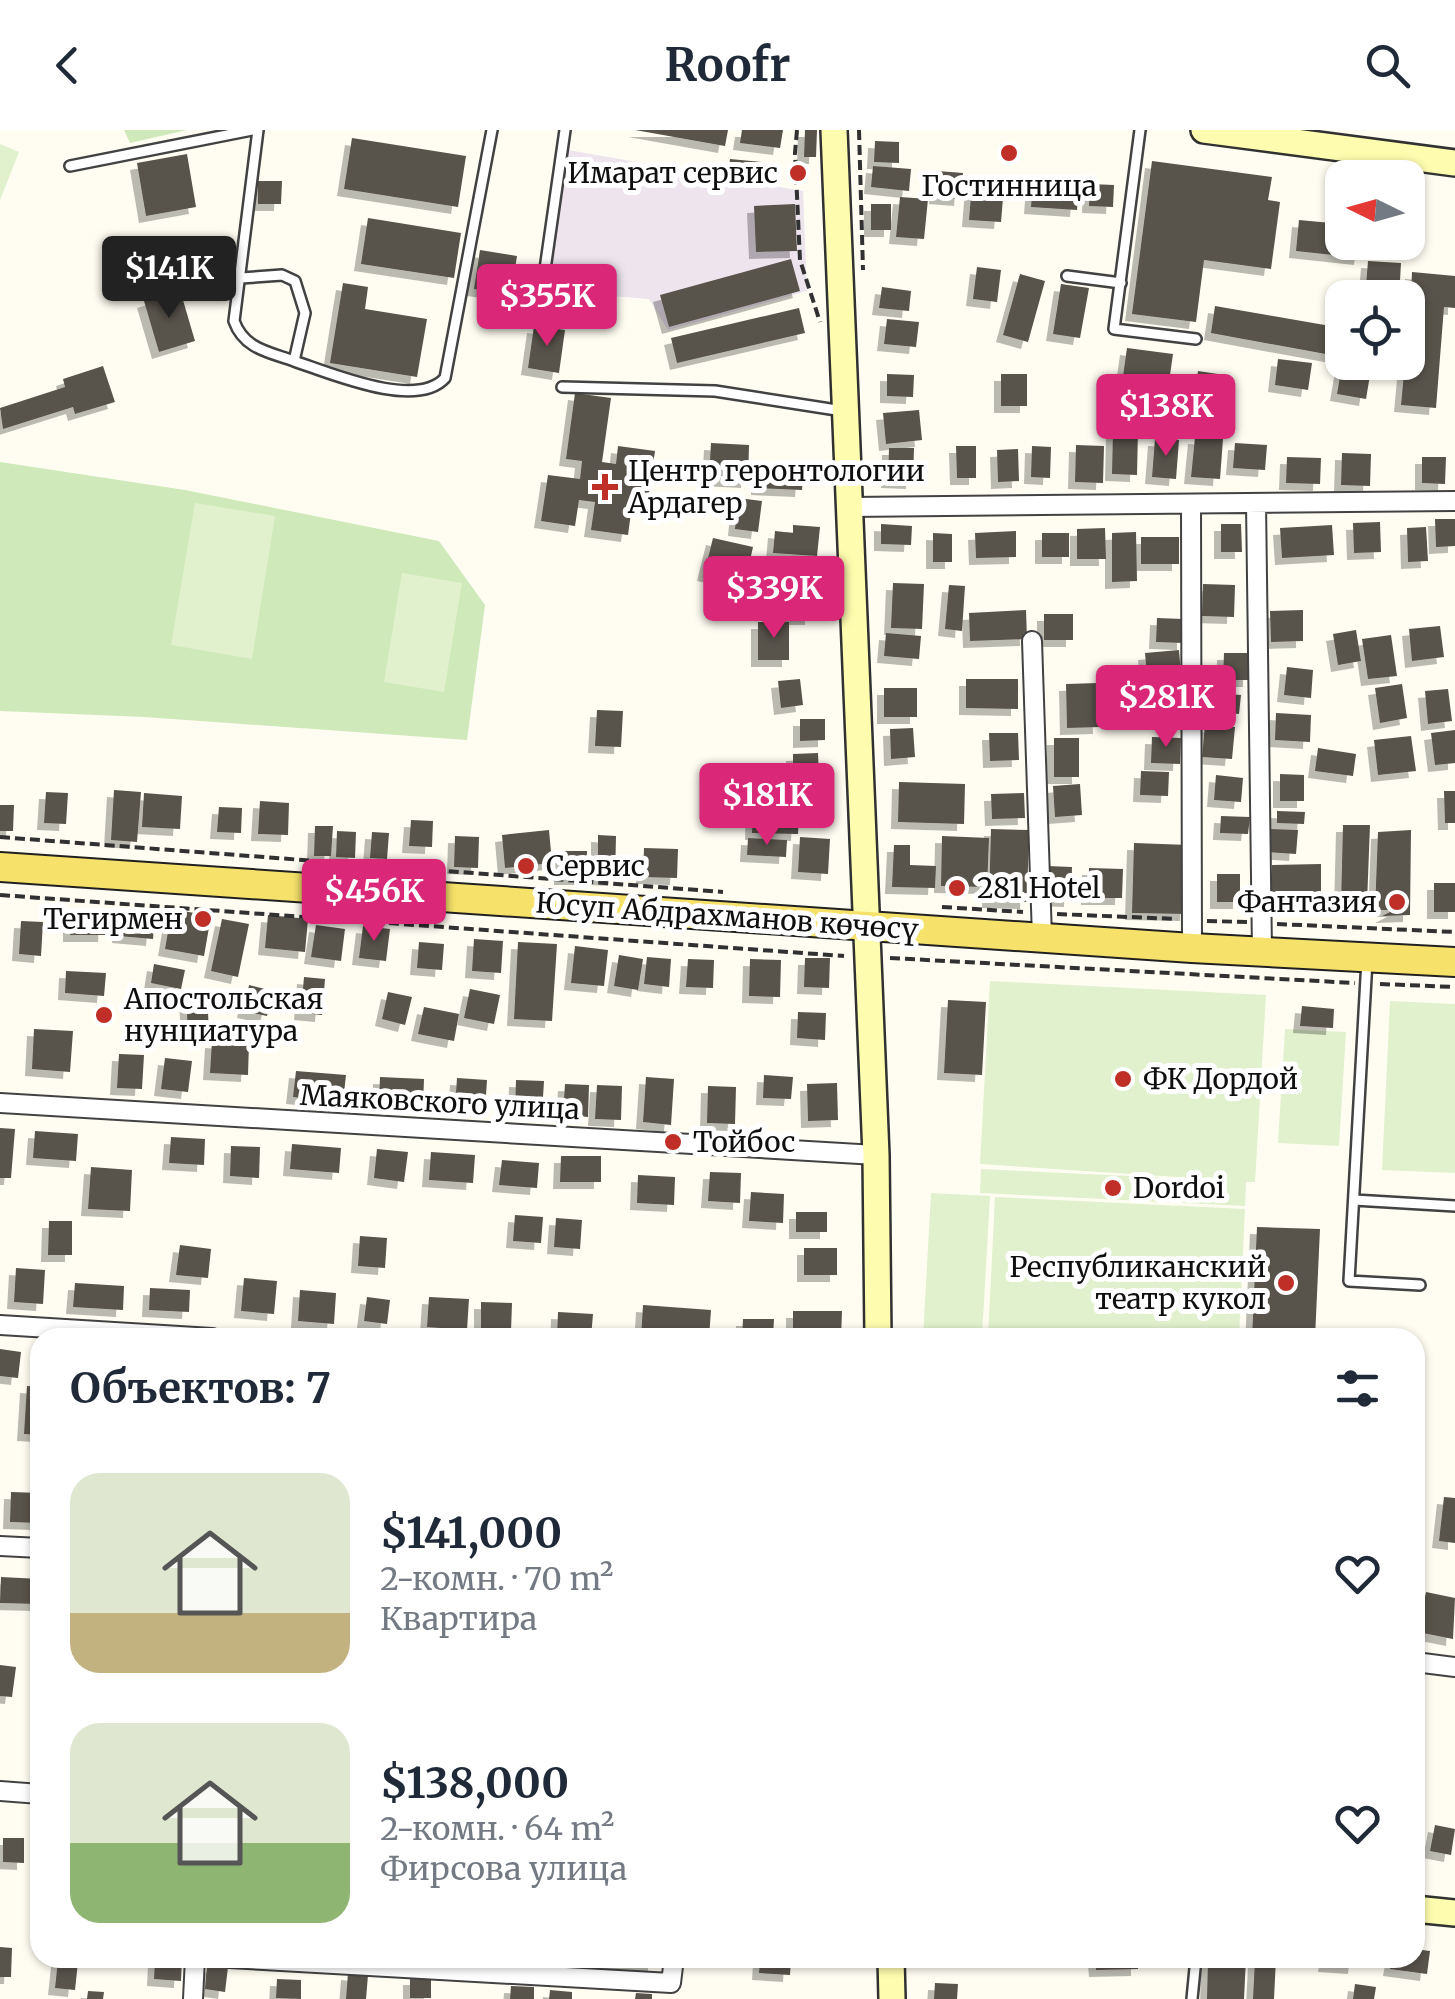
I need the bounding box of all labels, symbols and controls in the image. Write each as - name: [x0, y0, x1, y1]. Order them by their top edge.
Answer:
- text: Roofr: [664, 37, 791, 93]
- icon: back: [40, 38, 95, 93]
- icon: search: [1360, 38, 1415, 93]
- marker: Гостинница: [998, 142, 1020, 164]
- place label: Имарат сервис: [568, 155, 778, 191]
- north arrow: [1325, 160, 1425, 260]
- map controls: [1325, 160, 1425, 380]
- marker: Имарат сервис: [787, 162, 809, 184]
- place label: Гостинница: [921, 168, 1097, 204]
- pin: $141K: [99, 236, 239, 321]
- text: $141K: [124, 248, 214, 288]
- pin: $355K: [477, 264, 617, 349]
- text: $355K: [499, 276, 595, 316]
- button: locate: [1325, 280, 1425, 380]
- pin: $138K: [1096, 374, 1236, 459]
- text: $138K: [1118, 386, 1214, 426]
- place label: Центр геронтологии Ардагер: [627, 453, 925, 521]
- marker: Центр геронтологии Ардагер: [592, 474, 618, 500]
- pin: $339K: [704, 556, 844, 641]
- text: $339K: [725, 568, 823, 608]
- pin: $281K: [1096, 665, 1236, 750]
- text: $281K: [1118, 677, 1214, 717]
- pin: $181K: [697, 763, 837, 848]
- text: $181K: [721, 775, 813, 815]
- place label: Сервис: [546, 848, 645, 884]
- marker: Сервис: [515, 855, 537, 877]
- pin: $456K: [304, 859, 444, 944]
- place label: 281 Hotel: [977, 870, 1101, 906]
- text: $456K: [324, 871, 424, 911]
- marker: 281 Hotel: [946, 877, 968, 899]
- place label: Фантазия: [1237, 884, 1377, 920]
- street label: Юсуп Абдрахманов көчөсү: [535, 885, 920, 947]
- marker: Фантазия: [1386, 891, 1408, 913]
- place label: Тегирмен: [43, 901, 183, 937]
- marker: Тегирмен: [192, 908, 214, 930]
- place label: Апостольская нунциатура: [123, 981, 323, 1049]
- marker: Апостольская нунциатура: [93, 1004, 115, 1026]
- place label: ФК Дордой: [1143, 1061, 1298, 1097]
- marker: ФК Дордой: [1112, 1068, 1134, 1090]
- street label: Маяковского улица: [299, 1077, 581, 1127]
- place label: Тойбос: [693, 1124, 795, 1160]
- marker: Тойбос: [662, 1131, 684, 1153]
- place label: Dordoi: [1133, 1170, 1225, 1206]
- marker: Dordoi: [1102, 1177, 1124, 1199]
- place label: Республиканский театр кукол: [1009, 1249, 1266, 1317]
- marker: Республиканский театр кукол: [1275, 1272, 1297, 1294]
- icon: filters: [1330, 1361, 1385, 1416]
- text: Объектов: 7: [70, 1362, 331, 1414]
- text: $141,000: [380, 1507, 562, 1559]
- icon: home: [150, 1513, 270, 1633]
- icon: heart: [1330, 1546, 1385, 1601]
- text: 2-комн. · 70 m²: [380, 1559, 613, 1599]
- text: Квартира: [380, 1599, 537, 1639]
- text: $138,000: [380, 1757, 569, 1809]
- icon: home: [150, 1763, 270, 1883]
- icon: heart: [1330, 1796, 1385, 1851]
- text: 2-комн. · 64 m²: [380, 1809, 614, 1849]
- text: Фирсова улица: [380, 1849, 627, 1889]

